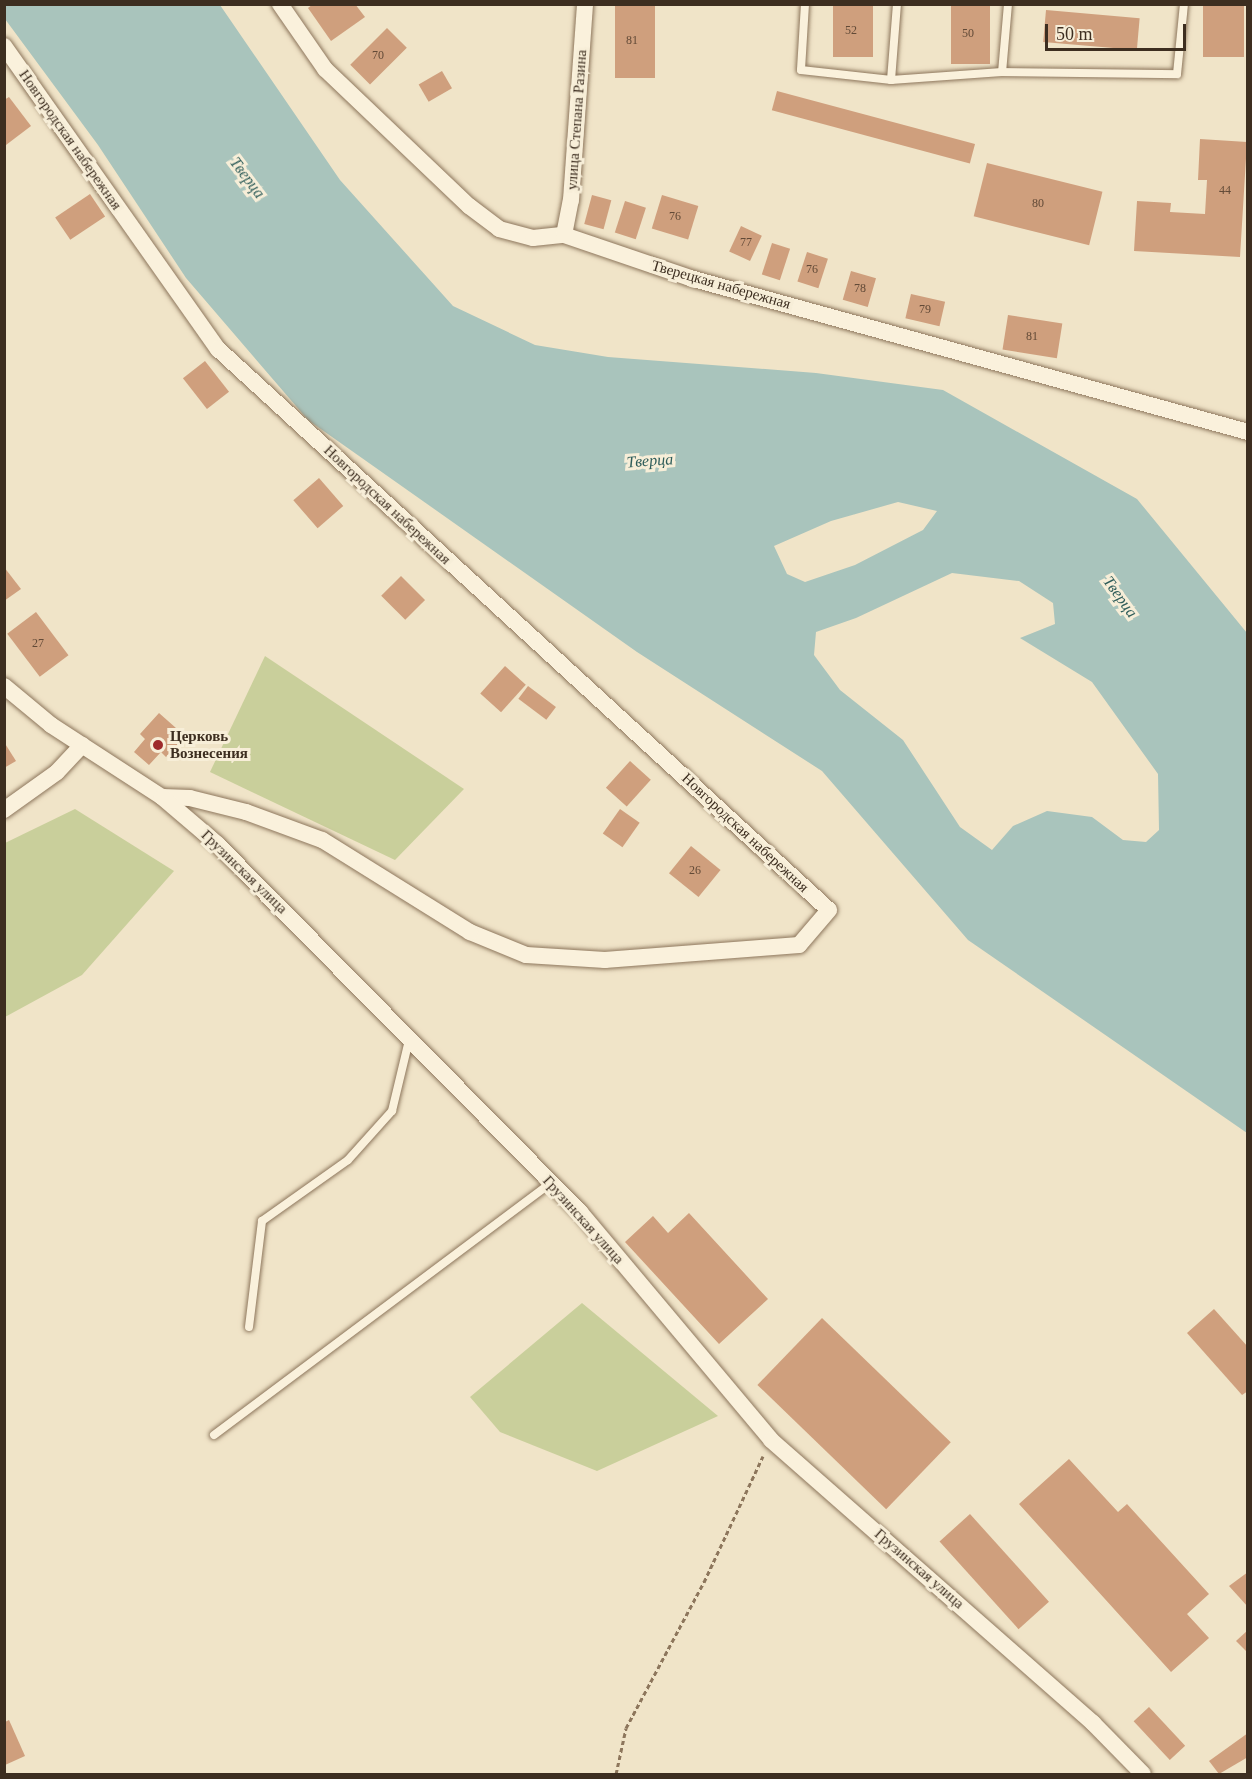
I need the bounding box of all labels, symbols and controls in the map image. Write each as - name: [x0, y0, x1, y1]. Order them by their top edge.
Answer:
- scale bar: [1048, 12, 1189, 50]
- house number: 52: [845, 24, 857, 38]
- text: 50 m: [1056, 24, 1093, 44]
- house number: 50: [962, 27, 974, 41]
- house number: 81: [626, 34, 638, 48]
- house number: 70: [372, 49, 384, 63]
- street label: улица Степана Разина: [563, 49, 591, 191]
- street label: Новгородская набережная: [15, 67, 125, 213]
- water label: Тверца: [225, 154, 269, 202]
- house number: 44: [1219, 184, 1231, 198]
- house number: 80: [1032, 197, 1044, 211]
- house number: 76: [669, 210, 681, 224]
- house number: 77: [740, 236, 752, 250]
- street label: Тверецкая набережная: [650, 257, 792, 313]
- house number: 76: [806, 263, 818, 277]
- house number: 78: [854, 282, 866, 296]
- house number: 79: [919, 303, 931, 317]
- house number: 81: [1026, 330, 1038, 344]
- street label: Новгородская набережная: [320, 442, 454, 568]
- water label: Тверца: [626, 450, 674, 472]
- water label: Тверца: [1099, 573, 1141, 621]
- house number: 27: [32, 637, 44, 651]
- place label: Церковь Вознесения: [170, 727, 248, 762]
- marker: Церковь Вознесения: [151, 738, 165, 752]
- street label: Новгородская набережная: [678, 770, 812, 896]
- street label: Грузинская улица: [197, 826, 291, 918]
- house number: 26: [689, 864, 701, 878]
- street label: Грузинская улица: [539, 1172, 627, 1268]
- street label: Грузинская улица: [871, 1525, 967, 1613]

